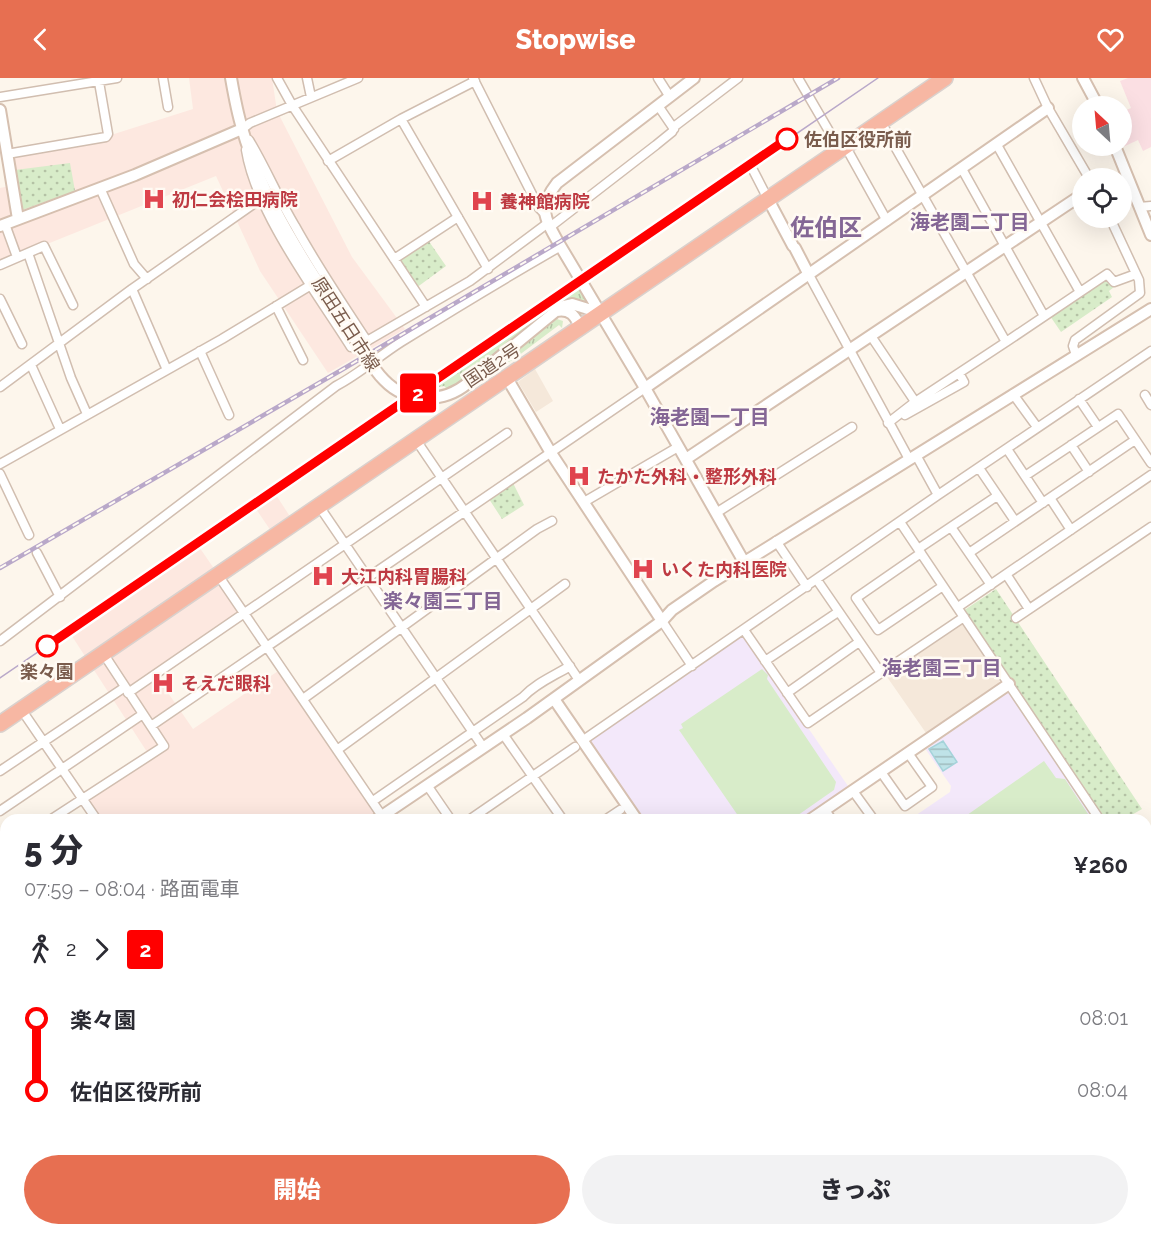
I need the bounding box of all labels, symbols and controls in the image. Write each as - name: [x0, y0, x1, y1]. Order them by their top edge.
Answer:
- icon: back: [24, 23, 57, 56]
- icon: heart: [1094, 23, 1127, 56]
- text: Stopwise: [515, 24, 636, 55]
- north arrow: [1072, 96, 1132, 156]
- map controls: [1072, 96, 1132, 228]
- marker: 佐伯区役所前: [776, 128, 798, 150]
- place label: 佐伯区役所前: [804, 129, 912, 150]
- button: locate: [1072, 168, 1132, 228]
- hospital icon: 初仁会桧田病院: [141, 186, 167, 212]
- hospital icon: 養神館病院: [469, 188, 495, 214]
- place label: 初仁会桧田病院: [172, 189, 298, 210]
- place label: 養神館病院: [500, 191, 590, 212]
- district label: 海老園二丁目: [910, 210, 1030, 234]
- district label: 佐伯区: [790, 213, 862, 242]
- street label: 原田五日市線: [308, 273, 384, 375]
- street label: 国道2号: [460, 339, 524, 391]
- line badge: 2: [398, 374, 438, 412]
- text: 2: [412, 381, 424, 406]
- district label: 海老園一丁目: [650, 405, 770, 429]
- hospital icon: たかた外科・整形外科: [566, 463, 592, 489]
- place label: たかた外科・整形外科: [597, 466, 777, 487]
- hospital icon: いくた内科医院: [630, 556, 656, 582]
- place label: いくた内科医院: [661, 559, 787, 580]
- hospital icon: 大江内科胃腸科: [310, 563, 336, 589]
- place label: 大江内科胃腸科: [341, 566, 467, 587]
- district label: 楽々園三丁目: [383, 589, 503, 613]
- marker: 楽々園: [36, 635, 58, 657]
- district label: 海老園三丁目: [882, 656, 1002, 680]
- place label: 楽々園: [20, 661, 74, 682]
- hospital icon: そえだ眼科: [150, 670, 176, 696]
- place label: そえだ眼科: [181, 673, 271, 694]
- text: 5 分: [24, 831, 83, 870]
- text: ¥260: [1073, 852, 1128, 878]
- text: 07:59 – 08:04 · 路面電車: [24, 877, 240, 901]
- icon: walk: [24, 933, 57, 966]
- icon: forward: [85, 933, 118, 966]
- text: 2: [66, 937, 76, 961]
- text: 2: [139, 937, 151, 962]
- text: 08:01: [1079, 1006, 1128, 1030]
- text: 楽々園: [70, 1007, 136, 1033]
- text: 08:04: [1077, 1078, 1128, 1102]
- text: 佐伯区役所前: [70, 1079, 202, 1105]
- button: 開始: [24, 1155, 570, 1224]
- button: きっぷ: [582, 1155, 1128, 1224]

